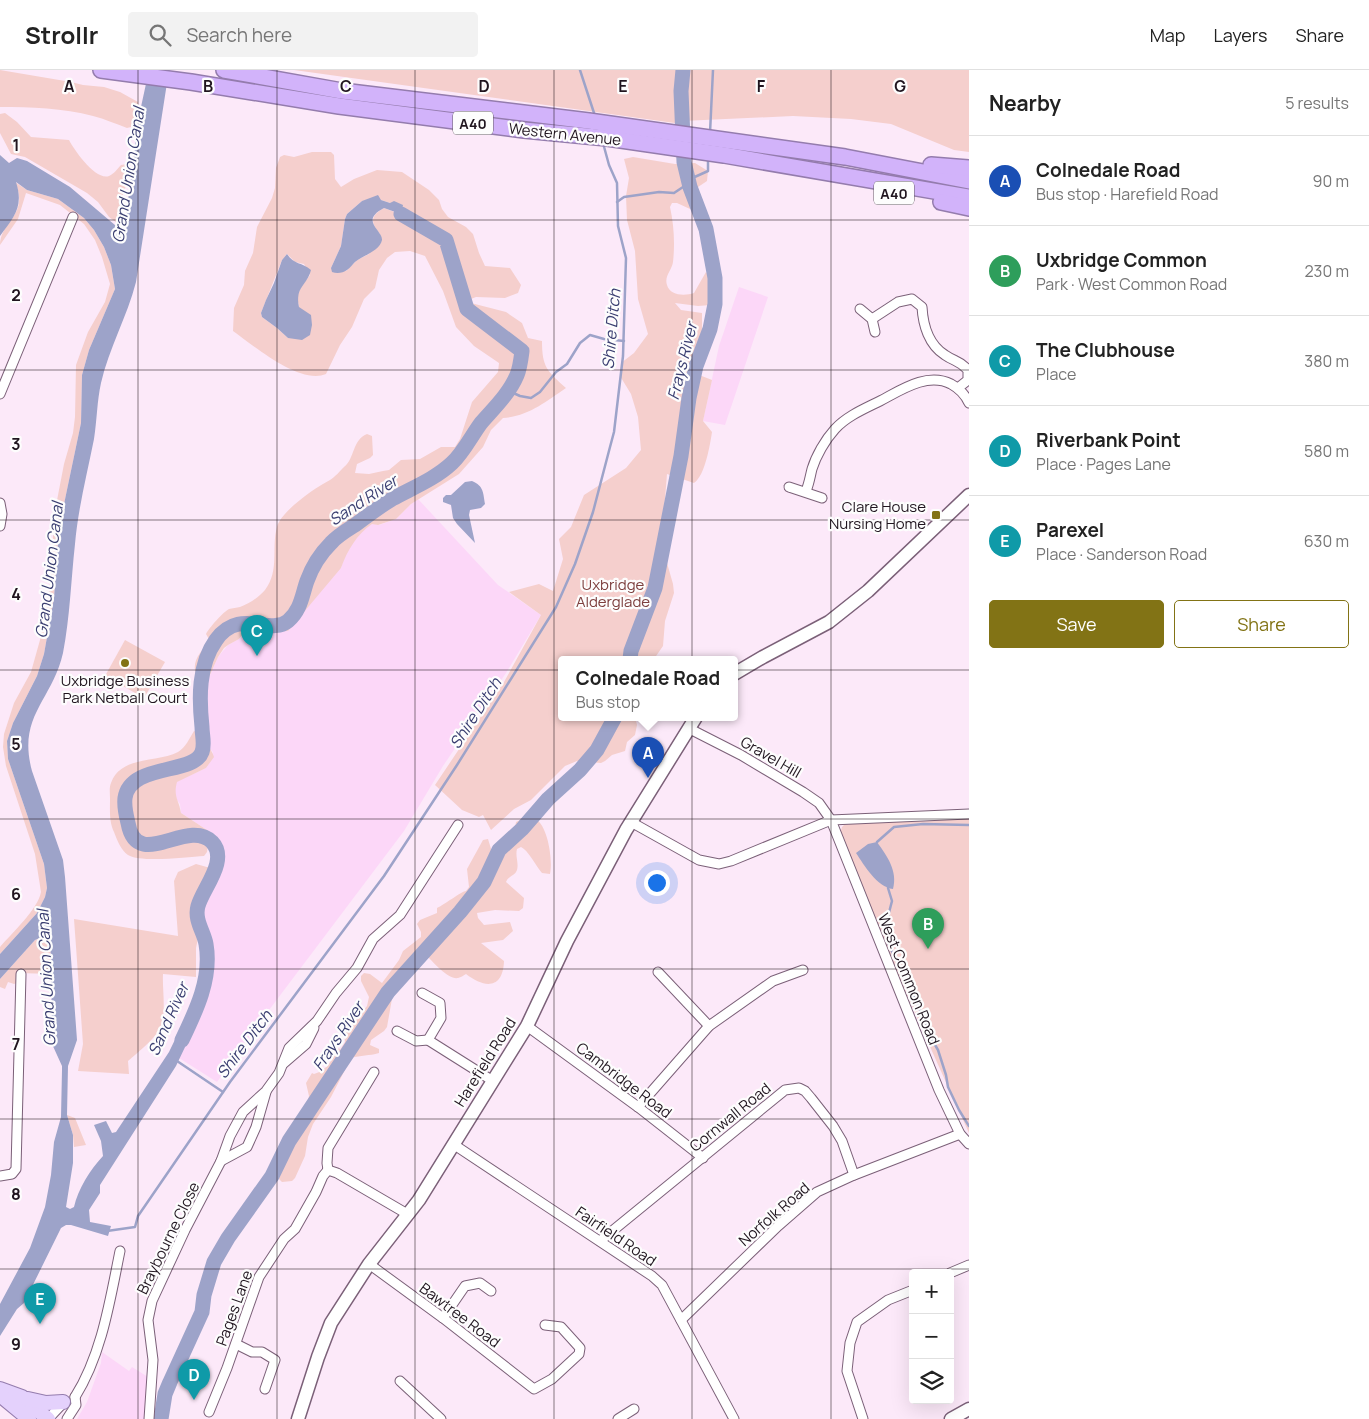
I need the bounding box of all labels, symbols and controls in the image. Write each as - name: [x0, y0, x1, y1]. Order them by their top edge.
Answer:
- search box: [128, 12, 478, 57]
- text: Strollr: [25, 18, 98, 51]
- icon: search: [146, 21, 174, 49]
- text: Search here: [186, 22, 292, 48]
- text: Map: [1150, 23, 1185, 47]
- text: Layers: [1213, 23, 1267, 47]
- text: Share: [1295, 23, 1344, 47]
- text: A: [64, 75, 75, 97]
- text: B: [203, 75, 213, 97]
- text: C: [340, 75, 352, 97]
- text: D: [478, 75, 490, 97]
- text: E: [618, 75, 628, 97]
- text: F: [757, 75, 766, 97]
- text: G: [894, 75, 906, 97]
- text: Nearby: [989, 89, 1061, 117]
- text: 5 results: [1285, 92, 1349, 114]
- water label: Grand Union Canal: [106, 103, 150, 244]
- road number: A40: [453, 112, 493, 134]
- street label: Western Avenue: [508, 118, 622, 150]
- text: 1: [12, 134, 20, 156]
- text: Colnedale Road: [1036, 157, 1180, 183]
- text: A: [1000, 170, 1010, 192]
- text: 90 m: [1313, 170, 1349, 192]
- road number: A40: [874, 182, 914, 204]
- text: Bus stop · Harefield Road: [1036, 183, 1219, 205]
- text: Uxbridge Common: [1036, 247, 1207, 273]
- text: B: [1000, 260, 1010, 282]
- text: 230 m: [1305, 260, 1349, 282]
- text: Park · West Common Road: [1036, 273, 1227, 295]
- text: 2: [11, 284, 21, 306]
- water label: Shire Ditch: [597, 288, 625, 370]
- water label: Frays River: [662, 318, 703, 402]
- text: The Clubhouse: [1036, 337, 1175, 363]
- text: C: [999, 350, 1011, 372]
- text: 380 m: [1304, 350, 1349, 372]
- text: Place: [1036, 363, 1076, 385]
- text: Riverbank Point: [1036, 427, 1181, 453]
- text: 3: [11, 433, 21, 455]
- text: D: [999, 440, 1011, 462]
- text: 580 m: [1304, 440, 1349, 462]
- text: Place · Pages Lane: [1036, 453, 1171, 475]
- water label: Sand River: [324, 468, 403, 530]
- place label: Clare House Nursing Home: [829, 496, 926, 534]
- water label: Grand Union Canal: [30, 499, 69, 639]
- marker: Clare House Nursing Home: [930, 509, 942, 521]
- text: Parexel: [1036, 517, 1104, 543]
- text: E: [1000, 530, 1010, 552]
- text: 630 m: [1304, 530, 1349, 552]
- text: Place · Sanderson Road: [1036, 543, 1207, 565]
- park label: Uxbridge Alderglade: [576, 574, 650, 612]
- text: 4: [11, 583, 21, 605]
- button: Save: [989, 600, 1164, 648]
- button: Share: [1174, 600, 1349, 648]
- pin: C: [241, 615, 273, 656]
- popup: [558, 656, 738, 721]
- marker: Uxbridge Business Park Netball Court: [119, 657, 131, 669]
- text: Colnedale Road: [576, 665, 720, 691]
- place label: Uxbridge Business Park Netball Court: [61, 670, 189, 708]
- water label: Shire Ditch: [444, 673, 506, 753]
- text: Bus stop: [576, 691, 640, 713]
- street label: Gravel Hill: [737, 731, 805, 783]
- text: 5: [11, 733, 21, 755]
- pin: A: [632, 737, 664, 778]
- your location: [644, 870, 670, 896]
- text: 6: [11, 883, 21, 905]
- water label: Grand Union Canal: [31, 907, 61, 1047]
- pin: B: [912, 908, 944, 949]
- street label: West Common Road: [873, 910, 945, 1048]
- water label: Sand River: [142, 977, 195, 1059]
- water label: Frays River: [307, 995, 370, 1075]
- water label: Shire Ditch: [211, 1005, 277, 1083]
- street label: Harefield Road: [449, 1013, 521, 1111]
- text: 7: [12, 1033, 20, 1055]
- street label: Cambridge Road: [572, 1037, 676, 1123]
- street label: Cornwall Road: [685, 1078, 775, 1156]
- street label: Norfolk Road: [734, 1177, 814, 1251]
- street label: Braybourne Close: [132, 1178, 204, 1298]
- text: 8: [11, 1183, 21, 1205]
- street label: Fairfield Road: [571, 1201, 661, 1271]
- street label: Pages Lane: [211, 1267, 257, 1349]
- map controls: [909, 1269, 954, 1404]
- button: +: [909, 1269, 954, 1314]
- street label: Bawtree Road: [415, 1278, 505, 1352]
- pin: E: [24, 1283, 56, 1324]
- button: −: [909, 1314, 954, 1359]
- text: 9: [11, 1333, 21, 1355]
- pin: D: [178, 1359, 210, 1400]
- button: layers: [909, 1359, 954, 1404]

